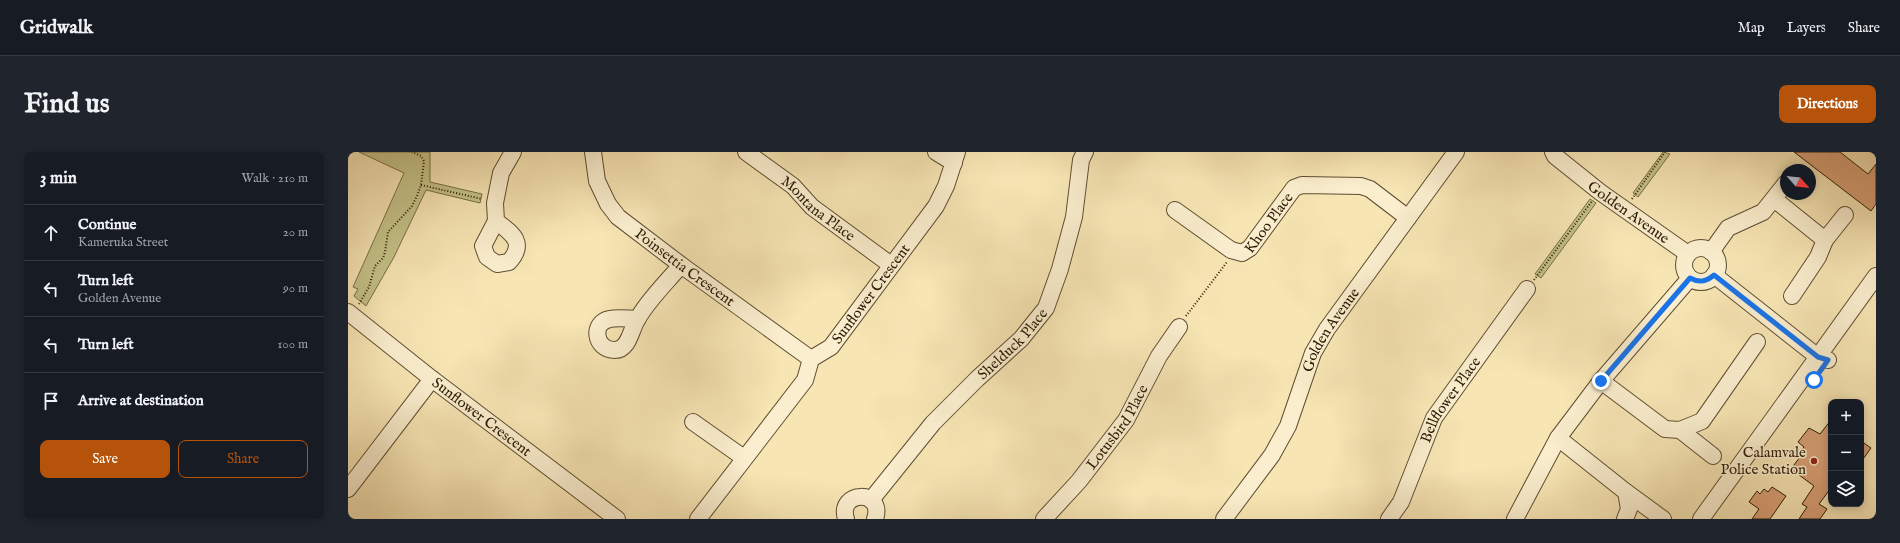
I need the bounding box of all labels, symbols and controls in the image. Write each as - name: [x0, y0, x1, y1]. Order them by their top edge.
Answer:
- text: Gridwalk: [20, 16, 93, 40]
- text: Map: [1738, 19, 1765, 37]
- text: Layers: [1787, 19, 1826, 37]
- text: Share: [1848, 19, 1880, 37]
- button: Directions: [1779, 85, 1876, 123]
- text: Find us: [24, 87, 110, 122]
- north arrow: [1780, 164, 1816, 200]
- text: 3 min: [40, 168, 77, 189]
- text: Walk · 210 m: [242, 170, 308, 187]
- street label: Montana Place: [778, 171, 859, 245]
- street label: Golden Avenue: [1584, 176, 1673, 248]
- street label: Khoo Place: [1240, 188, 1297, 257]
- text: Continue: [78, 215, 136, 234]
- icon: ahead: [40, 222, 62, 244]
- text: 20 m: [283, 224, 308, 241]
- street label: Poinsettia Crescent: [631, 224, 739, 310]
- text: Kameruka Street: [78, 234, 168, 251]
- street label: Sunflower Crescent: [827, 240, 914, 347]
- text: Turn left: [78, 271, 134, 290]
- icon: left: [40, 278, 62, 300]
- text: 90 m: [283, 280, 308, 297]
- street label: Golden Avenue: [1298, 284, 1364, 374]
- text: Golden Avenue: [78, 290, 161, 307]
- street label: Shelduck Place: [973, 304, 1052, 384]
- icon: left: [40, 334, 62, 356]
- text: Turn left: [78, 335, 134, 354]
- text: 100 m: [278, 336, 308, 353]
- street label: Bellflower Place: [1416, 353, 1485, 445]
- route start: [1805, 371, 1823, 389]
- route end: [1592, 372, 1610, 390]
- street label: Sunflower Crescent: [428, 373, 535, 460]
- street label: Lotusbird Place: [1082, 381, 1152, 473]
- icon: arrive: [40, 390, 62, 412]
- text: Arrive at destination: [78, 391, 204, 410]
- map controls: [1828, 399, 1864, 507]
- button: +: [1828, 399, 1864, 435]
- button: −: [1828, 435, 1864, 471]
- button: Save: [40, 440, 170, 478]
- button: Share: [178, 440, 308, 478]
- place label: Calamvale Police Station: [1721, 443, 1806, 479]
- marker: Calamvale Police Station: [1809, 456, 1819, 466]
- button: layers: [1828, 471, 1864, 507]

